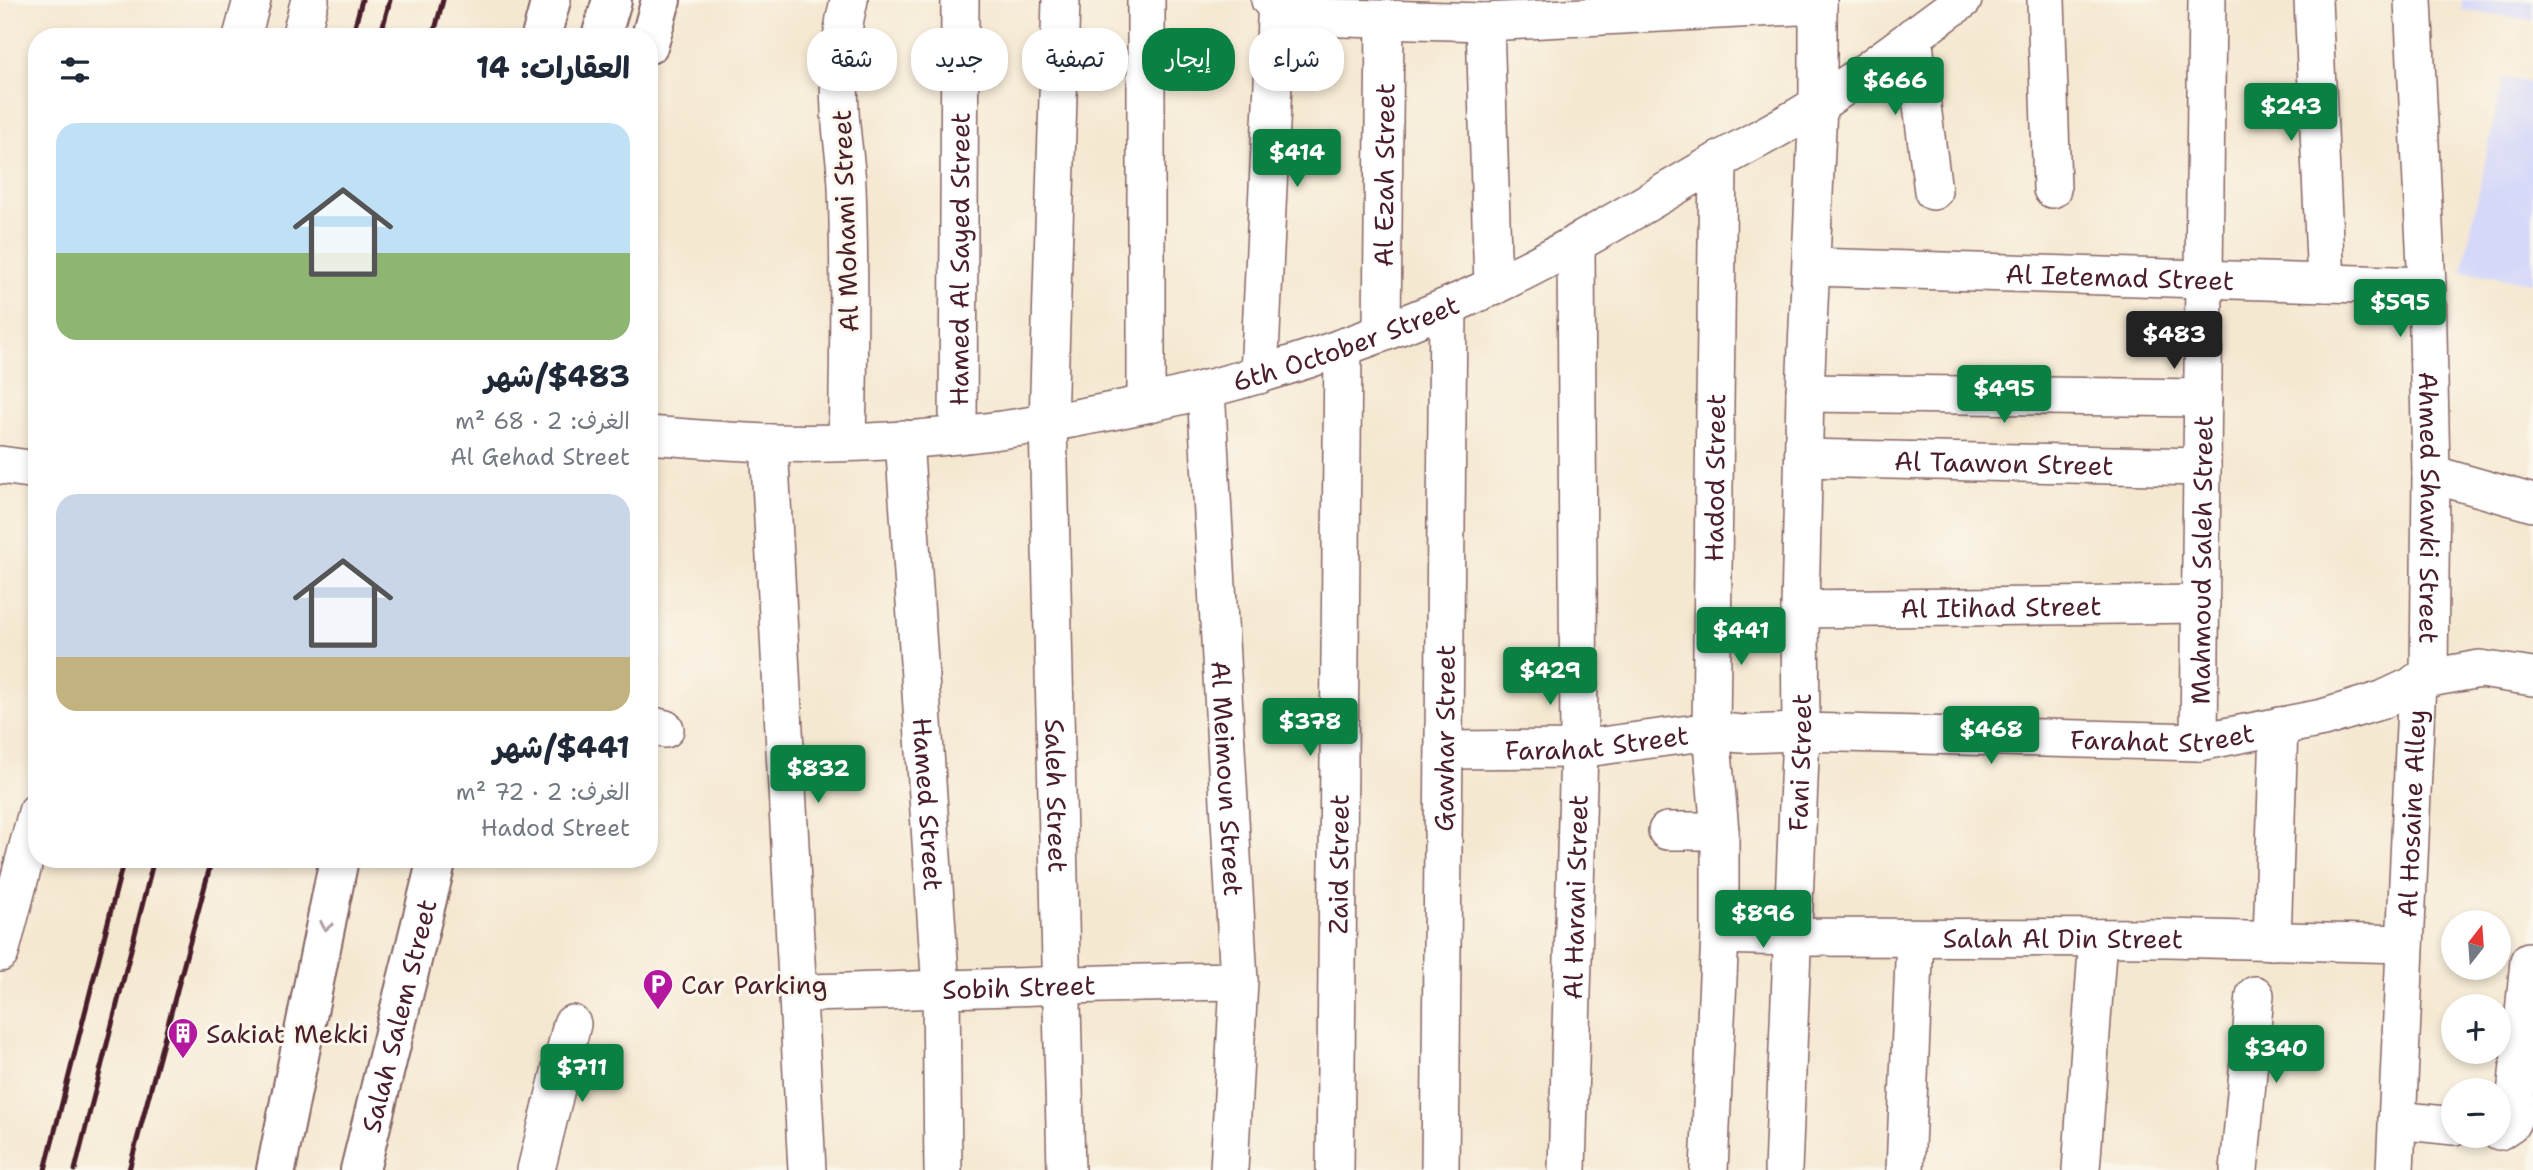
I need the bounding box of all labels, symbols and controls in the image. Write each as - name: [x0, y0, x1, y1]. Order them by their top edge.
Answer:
- chip: شقة: [807, 28, 897, 91]
- chip: جديد: [911, 28, 1008, 91]
- chip: تصفية: [1022, 28, 1128, 91]
- chip: إيجار: [1142, 28, 1235, 91]
- chip: شراء: [1249, 28, 1344, 91]
- text: العقارات: 14: [476, 47, 630, 88]
- icon: filters: [56, 51, 94, 89]
- pin: $666: [1854, 58, 1936, 117]
- text: $666: [1863, 65, 1927, 95]
- street label: Al Ezah Street: [1365, 83, 1402, 267]
- pin: $243: [2250, 83, 2332, 143]
- text: $243: [2260, 91, 2322, 121]
- street label: Al Mohami Street: [824, 109, 866, 333]
- street label: Hamed Al Sayed Street: [941, 112, 977, 406]
- pin: $414: [1256, 130, 1338, 189]
- text: $414: [1269, 137, 1325, 167]
- icon: home: [280, 169, 406, 295]
- street label: Al Ietemad Street: [2005, 255, 2235, 298]
- pin: $595: [2359, 280, 2441, 339]
- street label: 6th October Street: [1228, 286, 1464, 399]
- text: $595: [2370, 287, 2430, 317]
- pin: $483: [2133, 312, 2215, 371]
- text: $483: [2142, 319, 2206, 349]
- text: $483/شهر: [484, 356, 630, 397]
- pin: $495: [1963, 366, 2045, 425]
- street label: Ahmed Shawki Street: [2411, 371, 2449, 644]
- text: $495: [1973, 373, 2035, 403]
- street label: Hadod Street: [1696, 393, 1733, 562]
- text: الغرف: 2 · 68 m²: [455, 406, 630, 436]
- street label: Mahmoud Saleh Street: [2182, 415, 2220, 705]
- text: Al Gehad Street: [450, 442, 630, 472]
- street label: Al Taawon Street: [1894, 443, 2114, 482]
- icon: home: [280, 540, 406, 666]
- street label: Al Itihad Street: [1900, 588, 2102, 625]
- pin: $441: [1700, 608, 1782, 667]
- text: $441: [1713, 615, 1769, 645]
- street label: Gawhar Street: [1426, 644, 1462, 832]
- pin: $429: [1509, 648, 1591, 707]
- text: $429: [1519, 655, 1581, 685]
- street label: Al Meimoun Street: [1204, 660, 1252, 897]
- street label: Fani Street: [1779, 693, 1819, 832]
- pin: $378: [1269, 698, 1351, 758]
- text: $378: [1279, 706, 1341, 736]
- pin: $468: [1950, 706, 2032, 766]
- street label: Al Hosaine Alley: [2389, 708, 2433, 918]
- text: $468: [1959, 714, 2023, 744]
- street label: Farahat Street: [2070, 714, 2257, 760]
- street label: Hamed Street: [905, 716, 952, 892]
- street label: Farahat Street: [1505, 717, 1691, 767]
- street label: Saleh Street: [1038, 718, 1076, 873]
- text: $441/شهر: [493, 727, 630, 768]
- pin: $832: [777, 746, 859, 805]
- text: $832: [786, 753, 850, 783]
- text: الغرف: 2 · 72 m²: [456, 777, 630, 807]
- street label: Zaid Street: [1320, 794, 1356, 934]
- street label: Al Harani Street: [1554, 794, 1595, 1000]
- text: Hadod Street: [481, 813, 630, 843]
- pin: $896: [1722, 890, 1804, 950]
- street label: Salah Salem Street: [352, 895, 444, 1136]
- text: $896: [1731, 898, 1795, 928]
- north arrow: [2441, 910, 2511, 980]
- map controls: [2441, 910, 2511, 1148]
- one-way arrow: [319, 920, 334, 932]
- street label: Salah Al Din Street: [1943, 920, 2184, 956]
- parking icon: Car Parking: [641, 967, 675, 1011]
- place label: Car Parking: [681, 967, 827, 1002]
- street label: Sobih Street: [942, 967, 1096, 1007]
- button: +: [2441, 994, 2511, 1064]
- building icon: Sakiat Mekki: [166, 1016, 200, 1060]
- place label: Sakiat Mekki: [206, 1016, 369, 1051]
- pin: $340: [2235, 1026, 2317, 1085]
- text: $340: [2244, 1033, 2308, 1063]
- pin: $711: [541, 1044, 623, 1104]
- text: $711: [557, 1052, 607, 1082]
- button: −: [2441, 1078, 2511, 1148]

